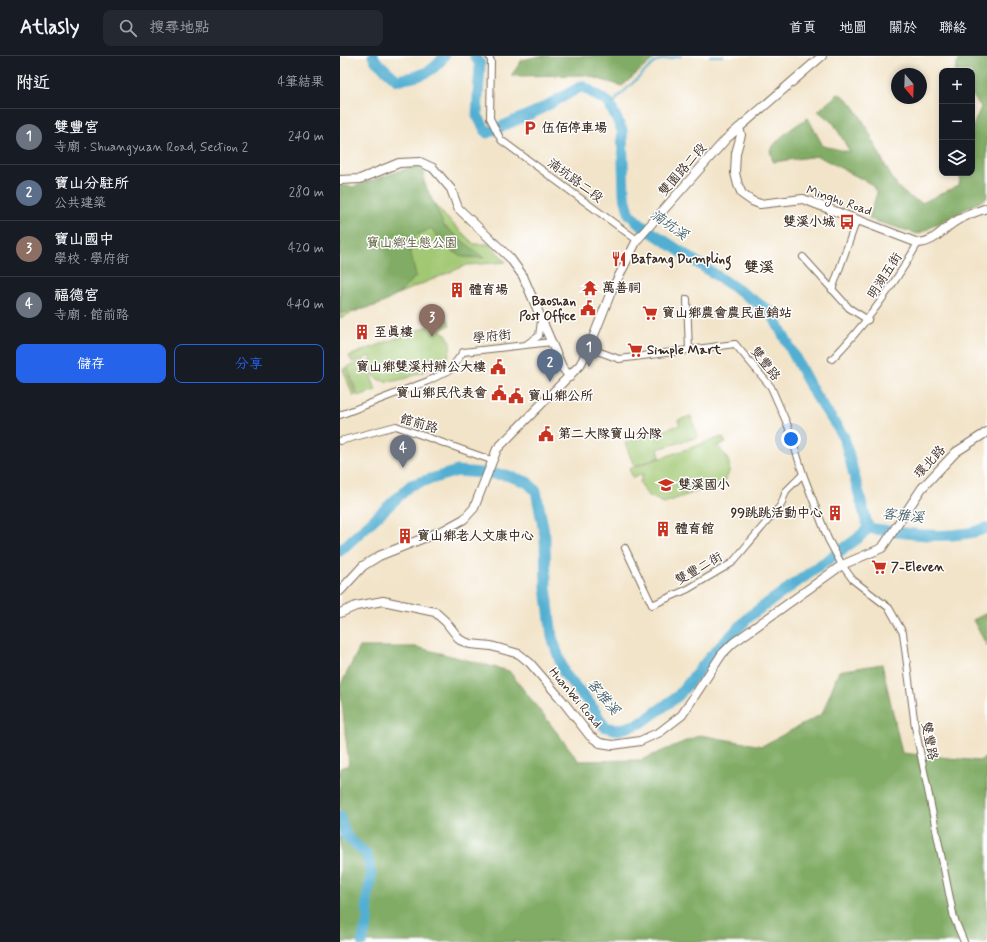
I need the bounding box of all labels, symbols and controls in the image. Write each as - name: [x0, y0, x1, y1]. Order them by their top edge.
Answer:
- search box: [103, 10, 383, 46]
- text: Atlasly: [20, 15, 79, 40]
- icon: search: [117, 17, 139, 39]
- text: 搜尋地點: [149, 18, 209, 38]
- text: 首頁: [789, 19, 817, 37]
- text: 地圖: [839, 19, 867, 37]
- text: 關於: [889, 19, 917, 37]
- text: 聯絡: [939, 19, 967, 37]
- north arrow: [891, 68, 927, 104]
- map controls: [939, 68, 975, 176]
- button: +: [939, 68, 975, 104]
- text: 附近: [16, 72, 50, 94]
- text: 4筆結果: [277, 74, 324, 91]
- button: −: [939, 104, 975, 140]
- text: 雙豐宮: [54, 118, 99, 138]
- parking icon: 伍佰停車場: [521, 119, 539, 137]
- place label: 伍佰停車場: [542, 120, 607, 137]
- text: 1: [26, 128, 32, 145]
- text: 240 m: [288, 128, 324, 145]
- text: 寺廟 · Shuangyuan Road, Section 2: [54, 139, 248, 156]
- street label: 雙園路二段: [655, 140, 711, 200]
- button: layers: [939, 140, 975, 176]
- street label: 湳坑路二段: [544, 155, 606, 207]
- text: 寶山分駐所: [54, 174, 129, 194]
- street label: Minghu Road: [804, 182, 874, 221]
- text: 2: [26, 184, 32, 201]
- text: 280 m: [289, 184, 324, 201]
- text: 公共建築: [54, 195, 106, 212]
- water label: 湳坑溪: [647, 206, 692, 245]
- bus stop icon: 雙溪小城: [838, 213, 856, 231]
- place label: 雙溪小城: [783, 214, 835, 231]
- text: 寶山國中: [54, 230, 114, 250]
- park label: 寶山鄉生態公園: [366, 235, 458, 252]
- text: 3: [26, 240, 32, 257]
- text: 420 m: [288, 240, 324, 257]
- restaurant icon: Bafang Dumpling: [610, 250, 628, 268]
- street label: 明湖五街: [864, 250, 906, 302]
- text: 學校 · 學府街: [54, 251, 129, 268]
- place label: Bafang Dumpling: [631, 251, 731, 271]
- district label: 雙溪: [744, 258, 774, 278]
- temple icon: 萬善祠: [581, 279, 599, 297]
- place label: 萬善祠: [602, 280, 641, 297]
- building icon: 體育場: [448, 281, 466, 299]
- place label: 體育場: [469, 282, 508, 299]
- text: 福德宮: [54, 286, 99, 306]
- place label: Baoshan Post Office: [519, 293, 577, 325]
- text: 4: [25, 296, 33, 313]
- text: 440 m: [287, 296, 324, 313]
- public building icon: Baoshan Post Office: [579, 299, 597, 317]
- pin: 3: [419, 304, 445, 337]
- supermarket icon: 寶山鄉農會農民直銷站: [641, 304, 659, 322]
- place label: 寶山鄉農會農民直銷站: [662, 305, 792, 322]
- text: 寺廟 · 館前路: [54, 307, 129, 324]
- building icon: 至真樓: [353, 323, 371, 341]
- place label: 至真樓: [374, 324, 413, 341]
- street label: 學府街: [472, 327, 512, 347]
- pin: 1: [576, 334, 602, 367]
- supermarket icon: Simple Mart: [626, 341, 644, 359]
- place label: Simple Mart: [647, 342, 721, 359]
- street label: 雙豐路: [746, 343, 784, 385]
- button: 儲存: [16, 344, 166, 383]
- button: 分享: [174, 344, 324, 383]
- pin: 2: [537, 349, 563, 382]
- public building icon: 寶山鄉雙溪村辦公大樓: [489, 358, 507, 376]
- place label: 寶山鄉雙溪村辦公大樓: [356, 359, 486, 376]
- public building icon: 寶山鄉民代表會: [490, 384, 508, 402]
- place label: 寶山鄉民代表會: [396, 385, 487, 402]
- public building icon: 寶山鄉公所: [507, 387, 525, 405]
- place label: 寶山鄉公所: [528, 388, 593, 405]
- street label: 館前路: [398, 410, 440, 438]
- public building icon: 第二大隊寶山分隊: [537, 425, 555, 443]
- place label: 第二大隊寶山分隊: [558, 426, 662, 443]
- your location: [781, 429, 801, 449]
- pin: 4: [390, 435, 416, 468]
- street label: 環北路: [910, 442, 950, 482]
- school or university icon: 雙溪國小: [657, 476, 675, 494]
- place label: 雙溪國小: [678, 477, 730, 494]
- building icon: 99跳跳活動中心: [826, 504, 844, 522]
- place label: 99跳跳活動中心: [731, 505, 823, 522]
- water label: 客雅溪: [881, 505, 926, 527]
- building icon: 體育館: [654, 520, 672, 538]
- place label: 體育館: [675, 521, 714, 538]
- building icon: 寶山鄉老人文康中心: [396, 527, 414, 545]
- place label: 寶山鄉老人文康中心: [417, 528, 534, 545]
- street label: 雙豐二街: [672, 549, 726, 589]
- supermarket icon: 7-Eleven: [870, 558, 888, 576]
- place label: 7-Eleven: [891, 559, 945, 576]
- street label: Huanbei Road: [545, 664, 605, 732]
- water label: 客雅溪: [583, 675, 624, 720]
- street label: 雙豐路: [917, 720, 941, 762]

